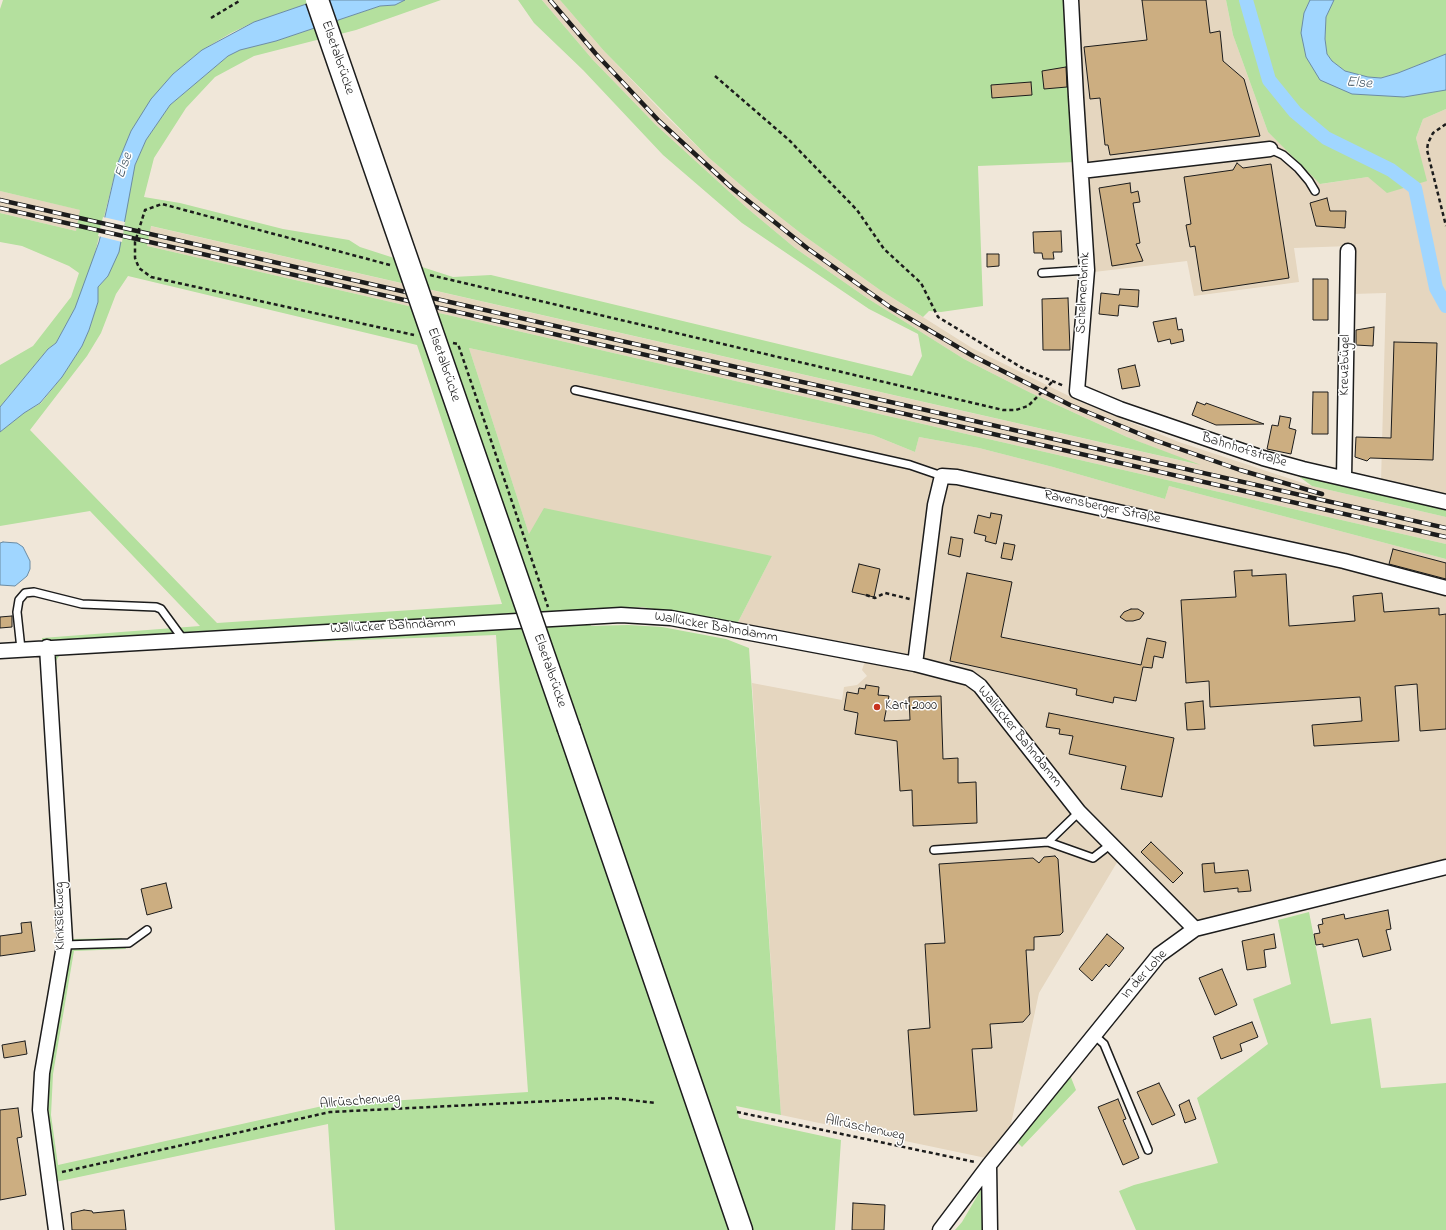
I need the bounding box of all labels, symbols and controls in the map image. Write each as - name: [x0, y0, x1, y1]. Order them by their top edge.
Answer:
- street label: Elsetalbrücke: [316, 19, 358, 97]
- water label: Else: [1345, 74, 1373, 94]
- water label: Else: [112, 151, 138, 181]
- street label: Schelmenbrink: [1073, 252, 1095, 334]
- street label: Elsetalbrücke: [422, 326, 464, 404]
- street label: Kreuzbügel: [1337, 334, 1355, 396]
- street label: Bahnhofstraße: [1199, 430, 1289, 472]
- street label: Ravensberger Straße: [1042, 487, 1162, 529]
- street label: Wallücker Bahndamm: [653, 609, 779, 647]
- street label: Wallücker Bahndamm: [330, 615, 456, 639]
- street label: Elsetalbrücke: [528, 632, 570, 710]
- street label: Wallücker Bahndamm: [973, 683, 1065, 791]
- place label: Kart 2000: [885, 699, 937, 715]
- marker: Kart 2000: [872, 702, 882, 712]
- street label: Klinksiekweg: [52, 882, 70, 950]
- street label: In der Lohe: [1118, 947, 1172, 1003]
- street label: Allrüschenweg: [319, 1090, 401, 1114]
- street label: Allrüschenweg: [824, 1112, 906, 1146]

